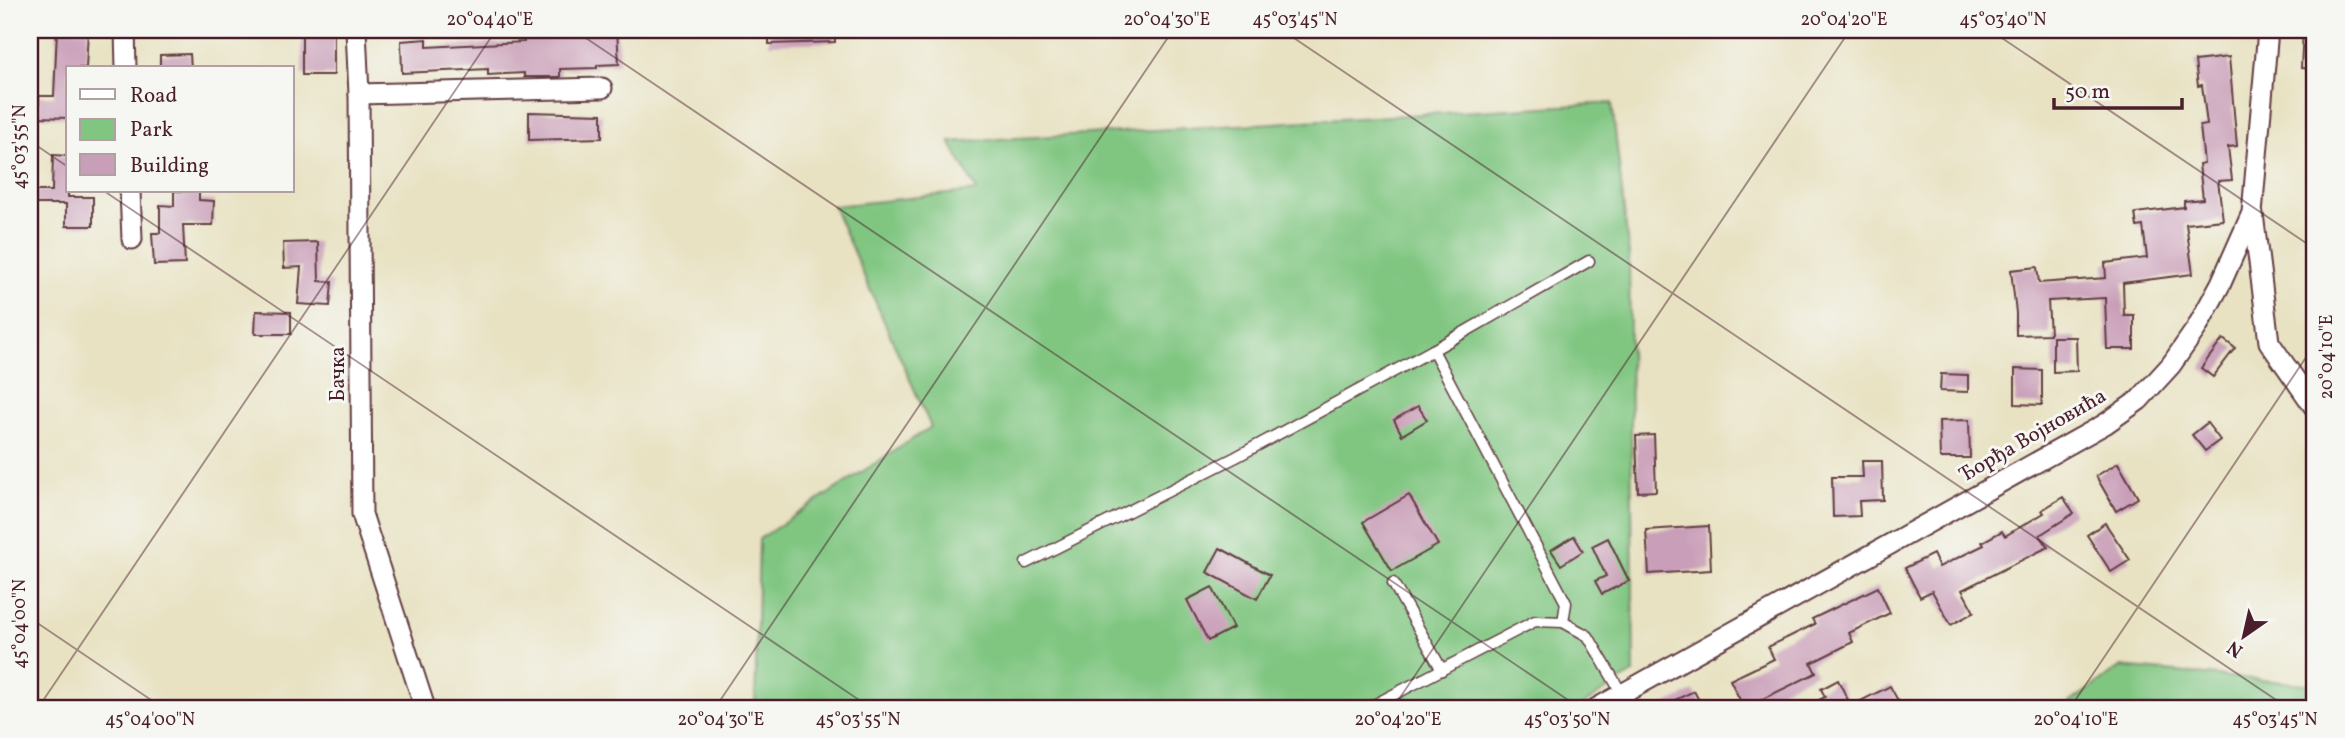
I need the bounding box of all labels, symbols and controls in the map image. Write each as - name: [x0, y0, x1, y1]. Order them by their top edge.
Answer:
- text: 20°04'40"E: [447, 8, 534, 33]
- text: 20°04'30"E: [1124, 8, 1211, 33]
- text: 45°03'45"N: [1252, 8, 1338, 33]
- text: 20°04'20"E: [1800, 8, 1888, 33]
- text: 45°03'40"N: [1959, 8, 2047, 33]
- legend: [66, 66, 294, 192]
- scale bar: [2054, 66, 2182, 110]
- text: 50 m: [2065, 78, 2110, 107]
- text: Road: [130, 82, 177, 111]
- text: 45°03'55"N: [8, 104, 33, 190]
- text: Park: [130, 116, 173, 145]
- text: Building: [130, 152, 209, 181]
- text: 20°04'10"E: [2315, 314, 2340, 399]
- street label: Бачка: [324, 346, 353, 402]
- street label: Ђорђа Војновића: [1954, 382, 2112, 490]
- text: 45°04'00"N: [8, 579, 33, 669]
- north arrow: [2208, 602, 2278, 672]
- text: N: [2222, 634, 2249, 663]
- text: 45°04'00"N: [105, 708, 195, 733]
- text: 20°04'30"E: [678, 708, 765, 733]
- text: 45°03'55"N: [815, 708, 901, 733]
- text: 20°04'20"E: [1354, 708, 1442, 733]
- text: 45°03'50"N: [1524, 708, 1610, 733]
- text: 20°04'10"E: [2034, 708, 2119, 733]
- text: 45°03'45"N: [2232, 708, 2318, 733]

